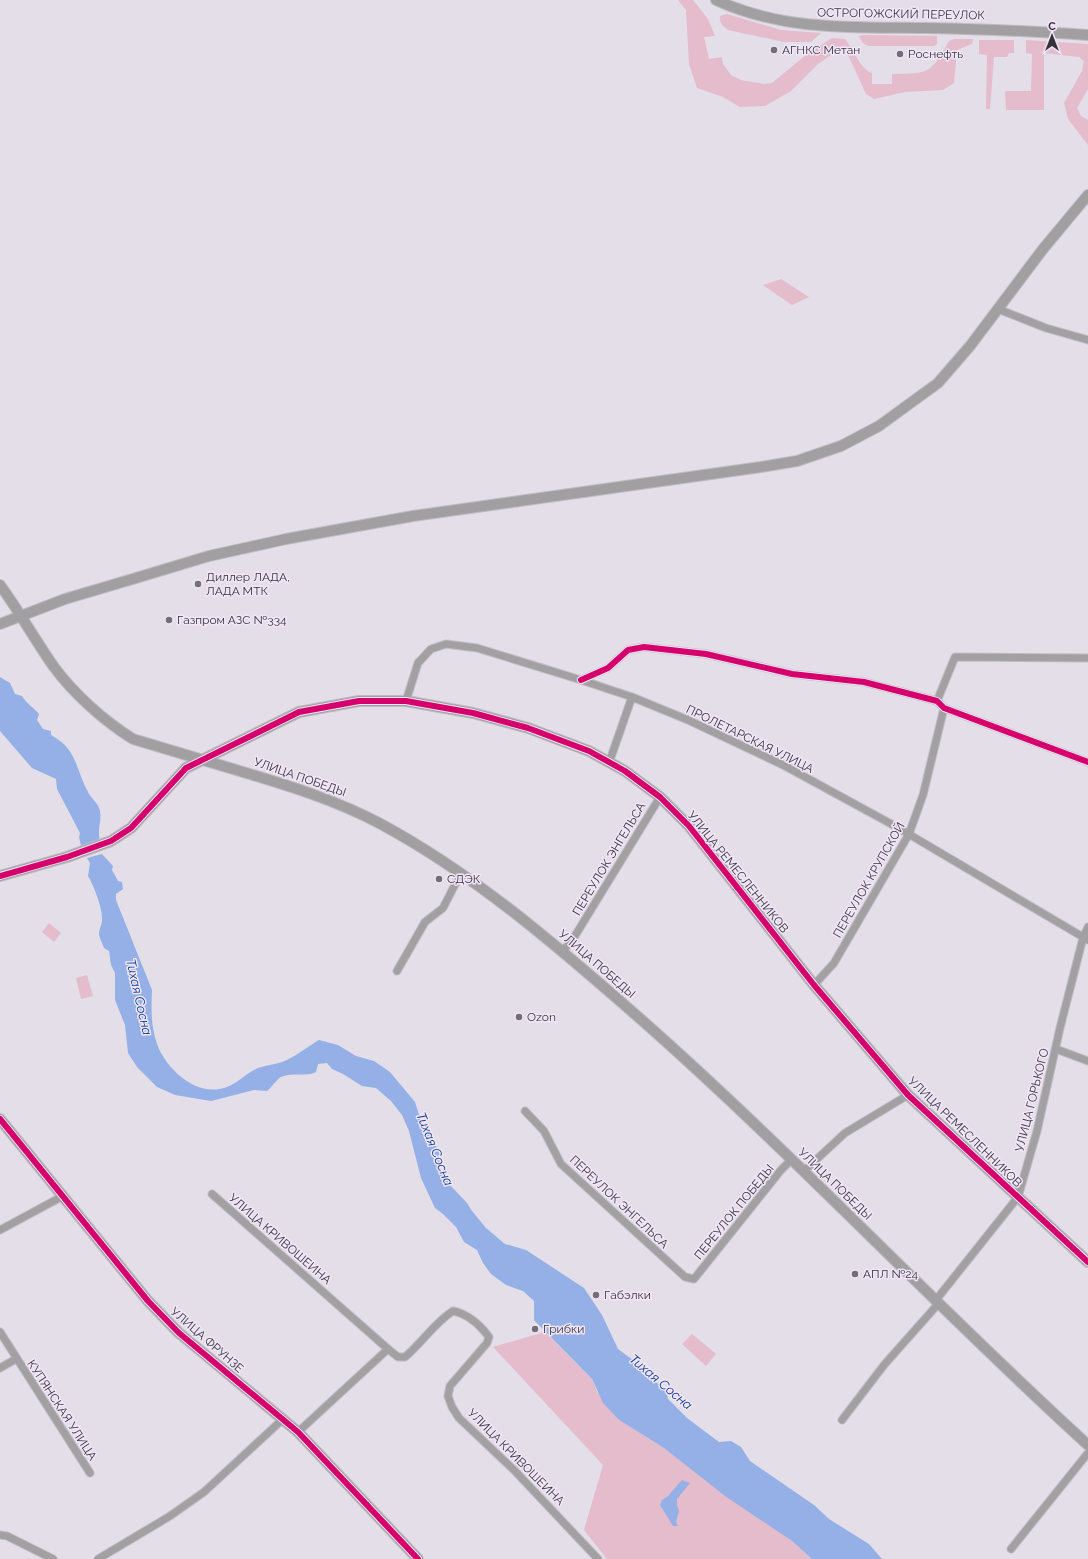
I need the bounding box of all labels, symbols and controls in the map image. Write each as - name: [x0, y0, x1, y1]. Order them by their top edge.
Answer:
- street label: ОСТРОГОЖСКИЙ ПЕРЕУЛОК: [817, 6, 986, 22]
- north arrow: [1032, 16, 1072, 56]
- text: С: [1048, 20, 1056, 33]
- place label: АГНКС Метан: [782, 43, 860, 57]
- marker: АГНКС Метан: [769, 45, 779, 55]
- place label: Роснефть: [908, 47, 963, 61]
- marker: Роснефть: [895, 49, 905, 59]
- place label: Диллер ЛАДА, ЛАДА МТК: [206, 570, 290, 598]
- marker: Диллер ЛАДА, ЛАДА МТК: [193, 579, 203, 589]
- place label: Газпром АЗС №334: [177, 613, 287, 627]
- marker: Газпром АЗС №334: [164, 615, 174, 625]
- street label: ПРОЛЕТАРСКАЯ УЛИЦА: [684, 702, 816, 776]
- street label: УЛИЦА ПОБЕДЫ: [252, 755, 348, 799]
- street label: ПЕРЕУЛОК ЭНГЕЛЬСА: [570, 800, 648, 918]
- street label: УЛИЦА РЕМЕСЛЕННИКОВ: [685, 808, 791, 936]
- street label: ПЕРЕУЛОК КРУПСКОЙ: [830, 820, 908, 940]
- place label: СДЭК: [447, 872, 481, 886]
- marker: СДЭК: [434, 874, 444, 884]
- street label: УЛИЦА ПОБЕДЫ: [556, 927, 638, 1001]
- water label: Тихая Сосна: [123, 958, 155, 1037]
- place label: Ozon: [527, 1010, 556, 1024]
- marker: Ozon: [514, 1012, 524, 1022]
- street label: УЛИЦА ГОРЬКОГО: [1012, 1047, 1052, 1153]
- street label: УЛИЦА РЕМЕСЛЕННИКОВ: [905, 1074, 1025, 1190]
- water label: Тихая Сосна: [414, 1110, 457, 1188]
- street label: УЛИЦА ПОБЕДЫ: [795, 1145, 875, 1223]
- street label: ПЕРЕУЛОК ЭНГЕЛЬСА: [567, 1153, 671, 1251]
- street label: ПЕРЕУЛОК ПОБЕДЫ: [691, 1162, 777, 1262]
- street label: УЛИЦА КРИВОШЕИНА: [226, 1191, 334, 1287]
- place label: АПЛ №24: [863, 1267, 918, 1281]
- marker: АПЛ №24: [850, 1269, 860, 1279]
- place label: Габэлки: [604, 1288, 651, 1302]
- marker: Габэлки: [591, 1290, 601, 1300]
- street label: УЛИЦА ФРУНЗЕ: [168, 1304, 246, 1376]
- place label: Грибки: [543, 1322, 584, 1336]
- marker: Грибки: [530, 1324, 540, 1334]
- water label: Тихая Сосна: [626, 1351, 696, 1413]
- street label: КУПЯНСКАЯ УЛИЦА: [24, 1357, 100, 1463]
- street label: УЛИЦА КРИВОШЕИНА: [465, 1406, 567, 1508]

